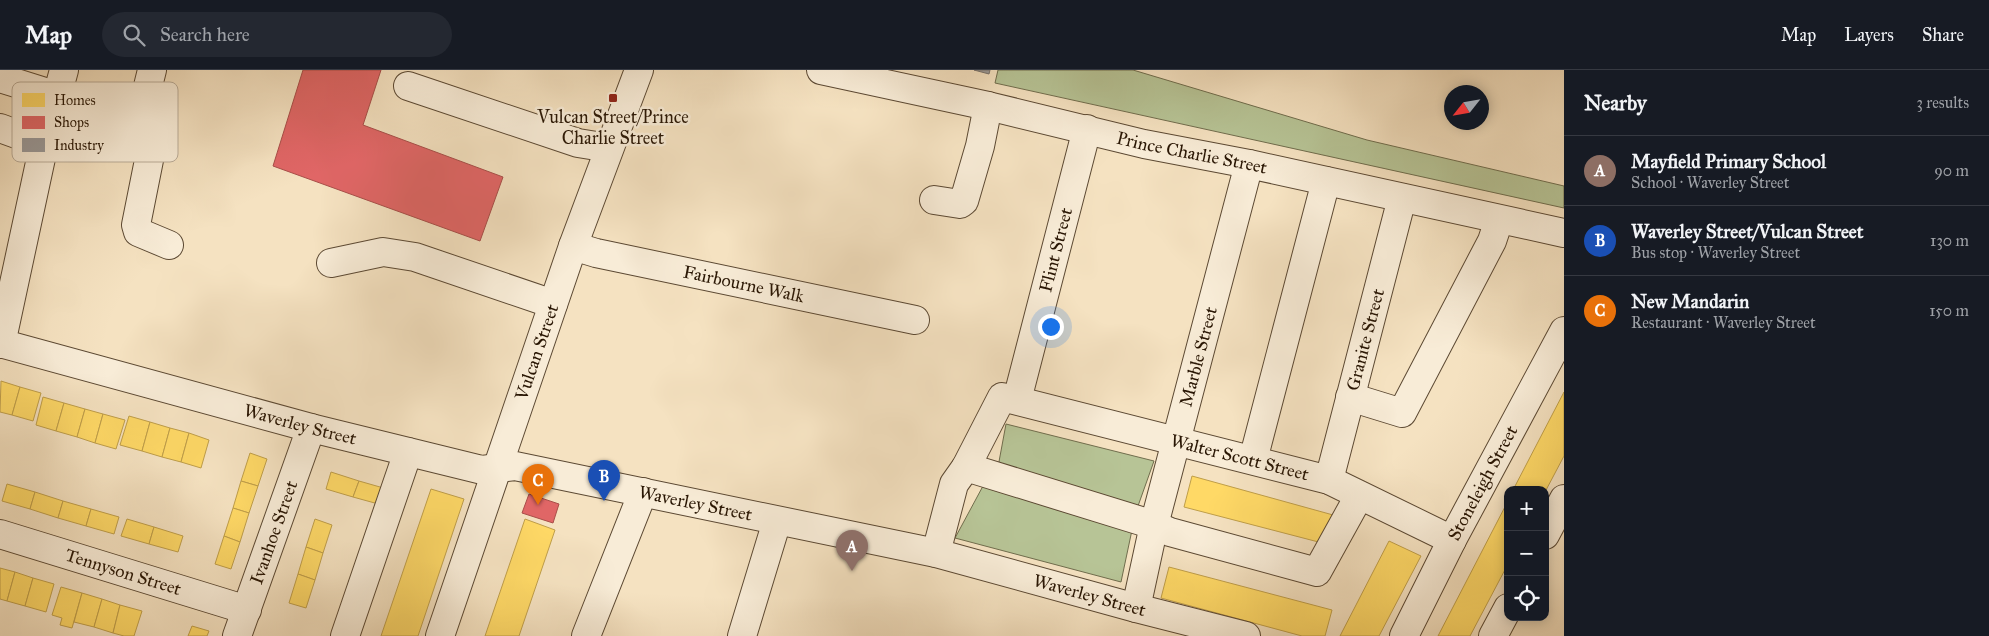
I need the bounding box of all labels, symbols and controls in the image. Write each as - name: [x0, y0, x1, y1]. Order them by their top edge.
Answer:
- search box: [102, 12, 452, 57]
- text: Map: [25, 20, 72, 50]
- icon: search: [120, 21, 148, 49]
- text: Search here: [160, 23, 250, 46]
- text: Map: [1781, 24, 1816, 46]
- text: Layers: [1844, 24, 1894, 46]
- text: Share: [1922, 24, 1964, 46]
- legend: [12, 82, 178, 162]
- north arrow: [1444, 85, 1489, 130]
- text: Nearby: [1584, 90, 1647, 116]
- text: Homes: [54, 92, 96, 109]
- marker: Vulcan Street/Prince Charlie Street: [607, 92, 619, 104]
- text: 3 results: [1916, 93, 1969, 112]
- place label: Vulcan Street/Prince Charlie Street: [536, 106, 689, 149]
- text: Shops: [54, 114, 89, 131]
- street label: Prince Charlie Street: [1114, 127, 1270, 179]
- text: Industry: [54, 137, 104, 154]
- text: Mayfield Primary School: [1631, 150, 1826, 173]
- text: A: [1595, 161, 1605, 180]
- text: 90 m: [1934, 161, 1969, 180]
- text: School · Waverley Street: [1631, 173, 1789, 192]
- street label: Flint Street: [1034, 205, 1077, 294]
- text: Waverley Street/Vulcan Street: [1631, 220, 1863, 243]
- text: B: [1595, 231, 1605, 250]
- text: 130 m: [1930, 231, 1969, 250]
- text: Bus stop · Waverley Street: [1631, 243, 1800, 262]
- street label: Fairbourne Walk: [681, 261, 807, 308]
- street label: Granite Street: [1342, 286, 1389, 393]
- text: New Mandarin: [1631, 290, 1749, 313]
- street label: Vulcan Street: [510, 301, 564, 404]
- text: C: [1595, 301, 1605, 320]
- text: 150 m: [1929, 301, 1969, 320]
- street label: Marble Street: [1175, 304, 1222, 409]
- text: Restaurant · Waverley Street: [1631, 313, 1816, 332]
- your location: [1038, 314, 1064, 340]
- street label: Waverley Street: [241, 399, 359, 450]
- street label: Stoneleigh Street: [1443, 421, 1523, 544]
- street label: Walter Scott Street: [1168, 429, 1312, 486]
- pin: B: [588, 460, 620, 501]
- pin: C: [522, 464, 554, 505]
- street label: Ivanhoe Street: [245, 477, 303, 587]
- street label: Waverley Street: [637, 481, 755, 526]
- map controls: [1504, 486, 1549, 621]
- button: +: [1504, 486, 1549, 531]
- pin: A: [836, 530, 868, 571]
- button: −: [1504, 531, 1549, 576]
- street label: Tennyson Street: [63, 544, 185, 600]
- street label: Waverley Street: [1031, 569, 1149, 621]
- button: locate: [1504, 576, 1549, 621]

